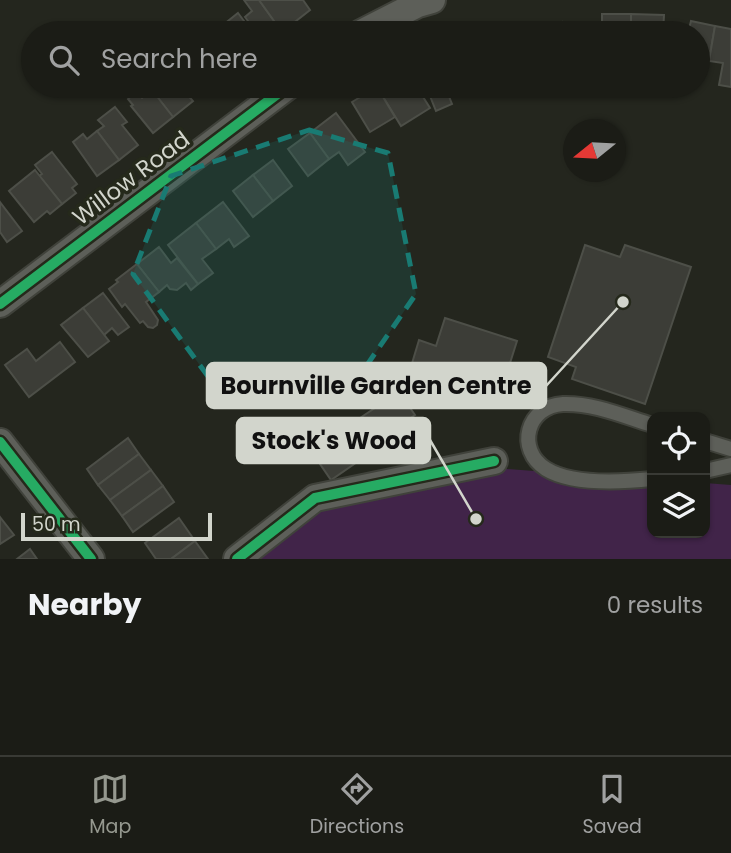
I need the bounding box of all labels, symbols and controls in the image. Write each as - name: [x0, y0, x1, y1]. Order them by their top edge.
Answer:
- search box: [21, 21, 710, 98]
- icon: search: [45, 41, 83, 79]
- text: Search here: [101, 41, 258, 77]
- north arrow: [563, 119, 626, 182]
- street label: Willow Road: [66, 123, 196, 233]
- callout: Bournville Garden Centre: [207, 363, 546, 408]
- text: Bournville Garden Centre: [220, 369, 532, 402]
- map controls: [647, 412, 710, 538]
- button: locate: [647, 412, 710, 475]
- callout: Stock's Wood: [237, 418, 430, 463]
- text: Stock's Wood: [251, 424, 417, 457]
- button: layers: [647, 475, 710, 538]
- scale bar: [21, 510, 212, 542]
- text: 50 m: [32, 511, 81, 538]
- text: Nearby: [28, 583, 142, 626]
- text: 0 results: [607, 589, 703, 621]
- tab: Map: [89, 770, 131, 841]
- tab: Directions: [310, 770, 404, 841]
- tab: Saved: [583, 770, 642, 841]

